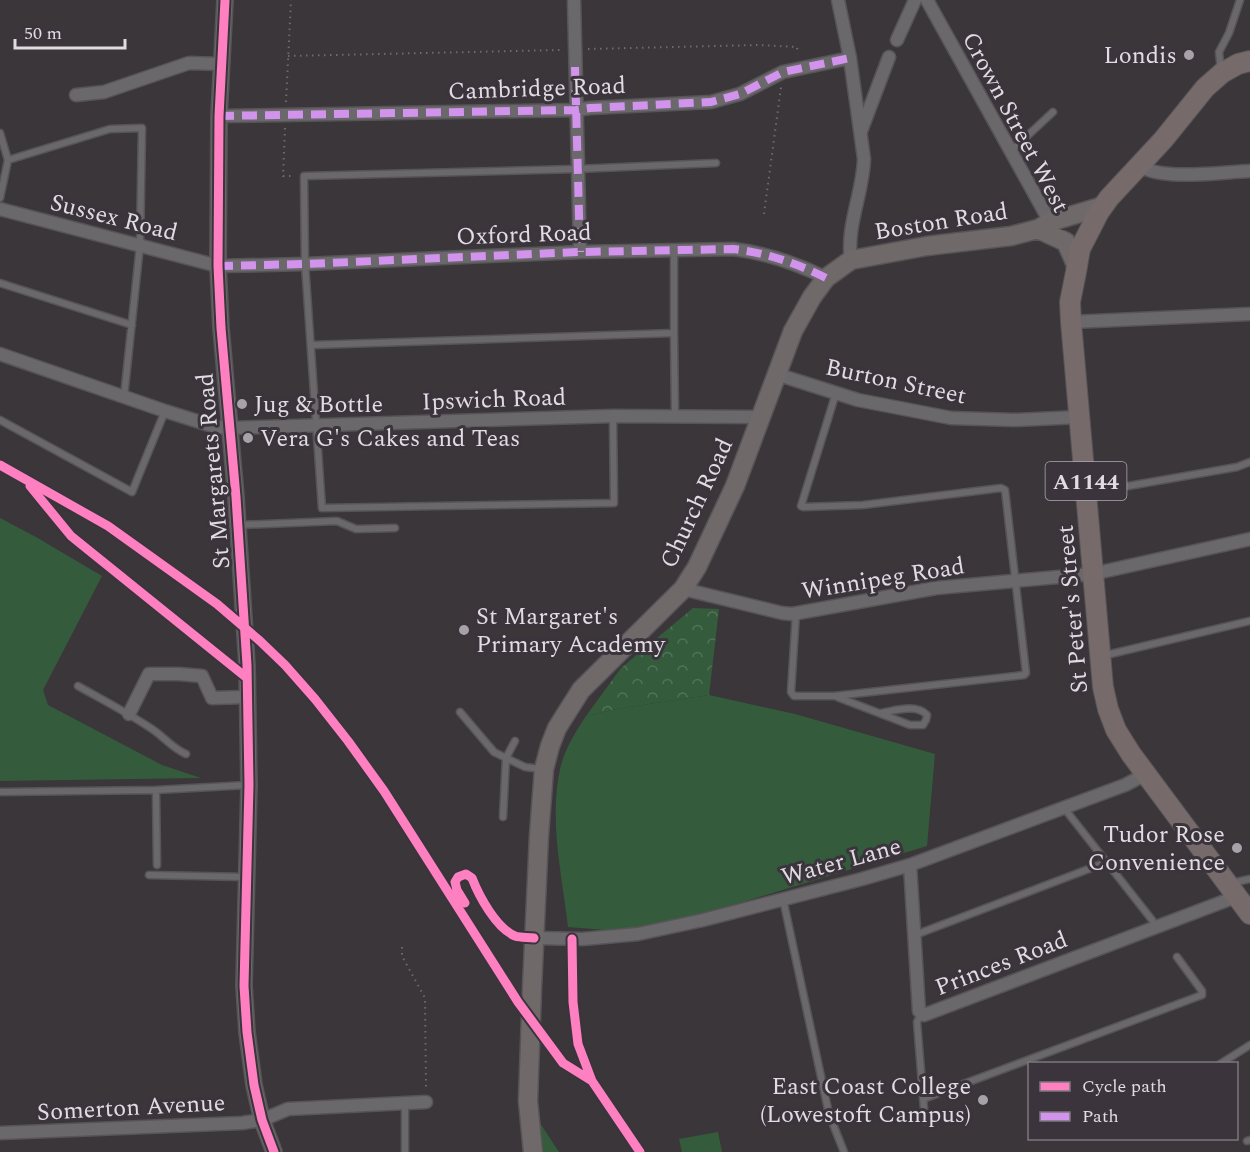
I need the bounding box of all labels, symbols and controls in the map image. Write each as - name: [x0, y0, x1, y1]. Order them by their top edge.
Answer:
- scale bar: [15, 12, 124, 50]
- text: 50 m: [24, 20, 62, 47]
- street label: Crown Street West: [952, 26, 1078, 219]
- place label: Londis: [1104, 38, 1177, 74]
- marker: Londis: [1182, 48, 1196, 62]
- street label: Cambridge Road: [447, 68, 627, 110]
- street label: Sussex Road: [46, 185, 181, 251]
- street label: Boston Road: [872, 194, 1010, 250]
- street label: Oxford Road: [456, 215, 592, 255]
- street label: Burton Street: [822, 349, 970, 414]
- street label: St Margarets Road: [188, 371, 240, 570]
- street label: Ipswich Road: [421, 379, 567, 421]
- place label: Jug & Bottle: [254, 387, 383, 423]
- marker: Jug & Bottle: [235, 397, 249, 411]
- place label: Vera G's Cakes and Teas: [260, 421, 520, 457]
- marker: Vera G's Cakes and Teas: [241, 431, 255, 445]
- street label: Church Road: [651, 432, 743, 574]
- road number: A1144: [1046, 462, 1126, 500]
- street label: St Peter's Street: [1048, 523, 1098, 695]
- street label: Winnipeg Road: [799, 548, 967, 610]
- place label: St Margaret's Primary Academy: [476, 599, 667, 663]
- marker: St Margaret's Primary Academy: [457, 623, 471, 637]
- place label: Tudor Rose Convenience: [1088, 817, 1225, 881]
- street label: Water Lane: [777, 829, 905, 895]
- marker: Tudor Rose Convenience: [1230, 841, 1244, 855]
- street label: Princes Road: [930, 922, 1073, 1006]
- legend: [1028, 1062, 1238, 1140]
- place label: East Coast College (Lowestoft Campus): [760, 1069, 971, 1133]
- text: Cycle path: [1082, 1073, 1167, 1100]
- street label: Somerton Avenue: [36, 1085, 226, 1131]
- marker: East Coast College (Lowestoft Campus): [976, 1093, 990, 1107]
- text: Path: [1082, 1103, 1119, 1130]

